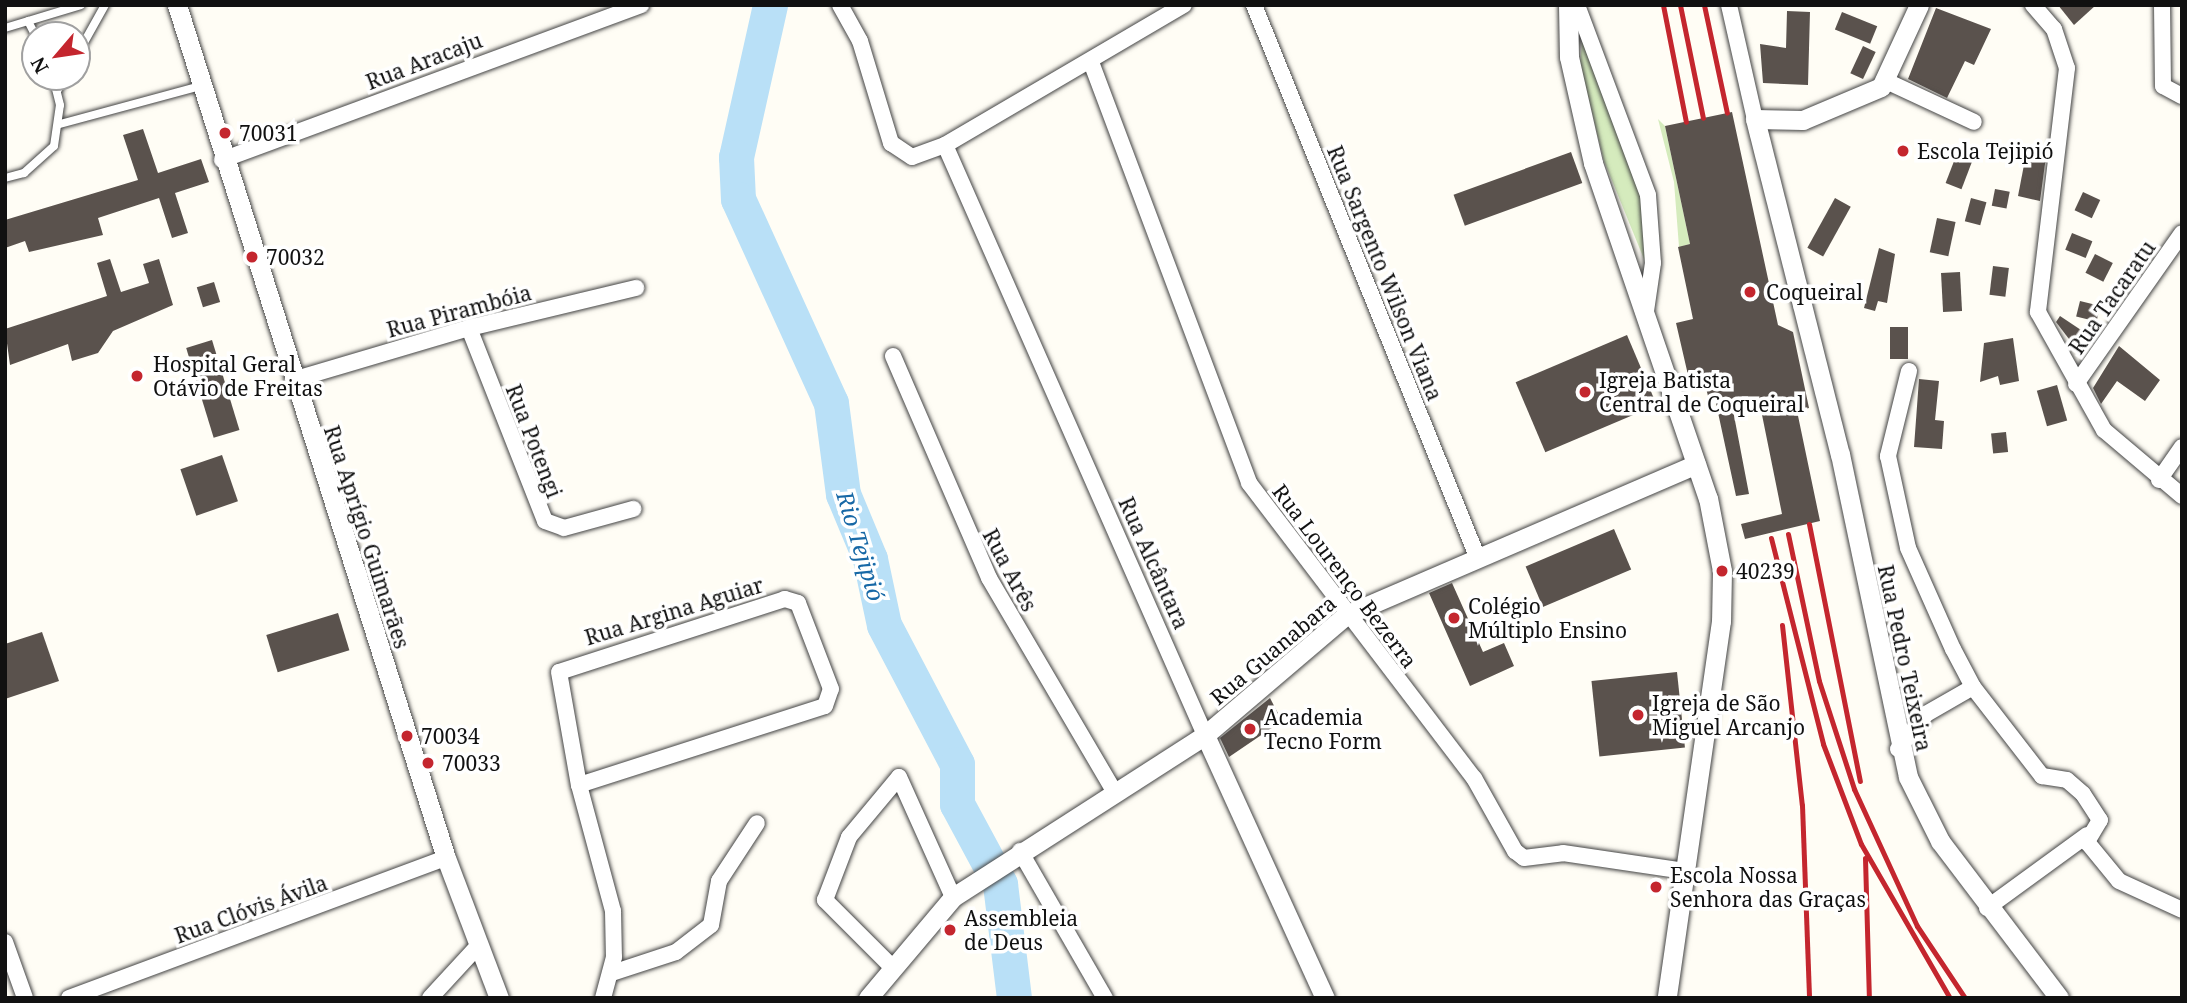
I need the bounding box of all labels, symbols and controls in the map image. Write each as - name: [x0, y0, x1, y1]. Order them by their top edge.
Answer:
- north arrow: [21, 21, 91, 91]
- street label: Rua Aracaju: [362, 27, 486, 95]
- text: N: [24, 52, 54, 78]
- place label: 70031: [239, 120, 298, 146]
- marker: 70031: [217, 125, 233, 141]
- place label: Escola Tejipió: [1917, 138, 2054, 164]
- street label: Rua Sargento Wilson Viana: [1322, 142, 1448, 404]
- marker: Escola Tejipió: [1895, 143, 1911, 159]
- street label: Rua Tacaratu: [2064, 235, 2160, 359]
- place label: 70032: [266, 244, 325, 270]
- marker: 70032: [244, 249, 260, 265]
- place label: Coqueiral: [1766, 279, 1863, 305]
- street label: Rua Pirambóia: [384, 280, 534, 342]
- marker: Coqueiral: [1740, 282, 1760, 302]
- place label: Hospital Geral Otávio de Freitas: [153, 351, 323, 401]
- marker: Hospital Geral Otávio de Freitas: [127, 366, 147, 386]
- place label: Igreja Batista Central de Coqueiral: [1599, 367, 1804, 417]
- street label: Rua Potengi: [501, 381, 567, 501]
- marker: Igreja Batista Central de Coqueiral: [1577, 384, 1593, 400]
- street label: Rua Aprígio Guimarães: [319, 422, 415, 652]
- street label: Rua Lourenço Bezerra: [1268, 479, 1422, 673]
- water label: Rio Tejipió: [831, 488, 891, 604]
- street label: Rua Alcântara: [1114, 493, 1194, 633]
- street label: Rua Arês: [978, 524, 1042, 616]
- place label: 40239: [1736, 558, 1795, 584]
- marker: 40239: [1714, 563, 1730, 579]
- street label: Rua Pedro Teixeira: [1873, 563, 1937, 753]
- street label: Rua Argina Aguiar: [582, 572, 766, 650]
- street label: Rua Guanabara: [1205, 590, 1341, 710]
- place label: Colégio Múltiplo Ensino: [1468, 593, 1627, 643]
- marker: Colégio Múltiplo Ensino: [1446, 610, 1462, 626]
- place label: Igreja de São Miguel Arcanjo: [1652, 690, 1805, 740]
- place label: Academia Tecno Form: [1264, 704, 1382, 754]
- marker: Igreja de São Miguel Arcanjo: [1630, 707, 1646, 723]
- marker: Academia Tecno Form: [1242, 721, 1258, 737]
- place label: 70034: [421, 723, 480, 749]
- marker: 70034: [399, 728, 415, 744]
- place label: 70033: [442, 750, 501, 776]
- marker: 70033: [420, 755, 436, 771]
- place label: Escola Nossa Senhora das Graças: [1670, 862, 1866, 912]
- street label: Rua Clóvis Ávila: [171, 870, 331, 948]
- marker: Escola Nossa Senhora das Graças: [1648, 879, 1664, 895]
- place label: Assembleia de Deus: [964, 905, 1078, 955]
- marker: Assembleia de Deus: [942, 922, 958, 938]

